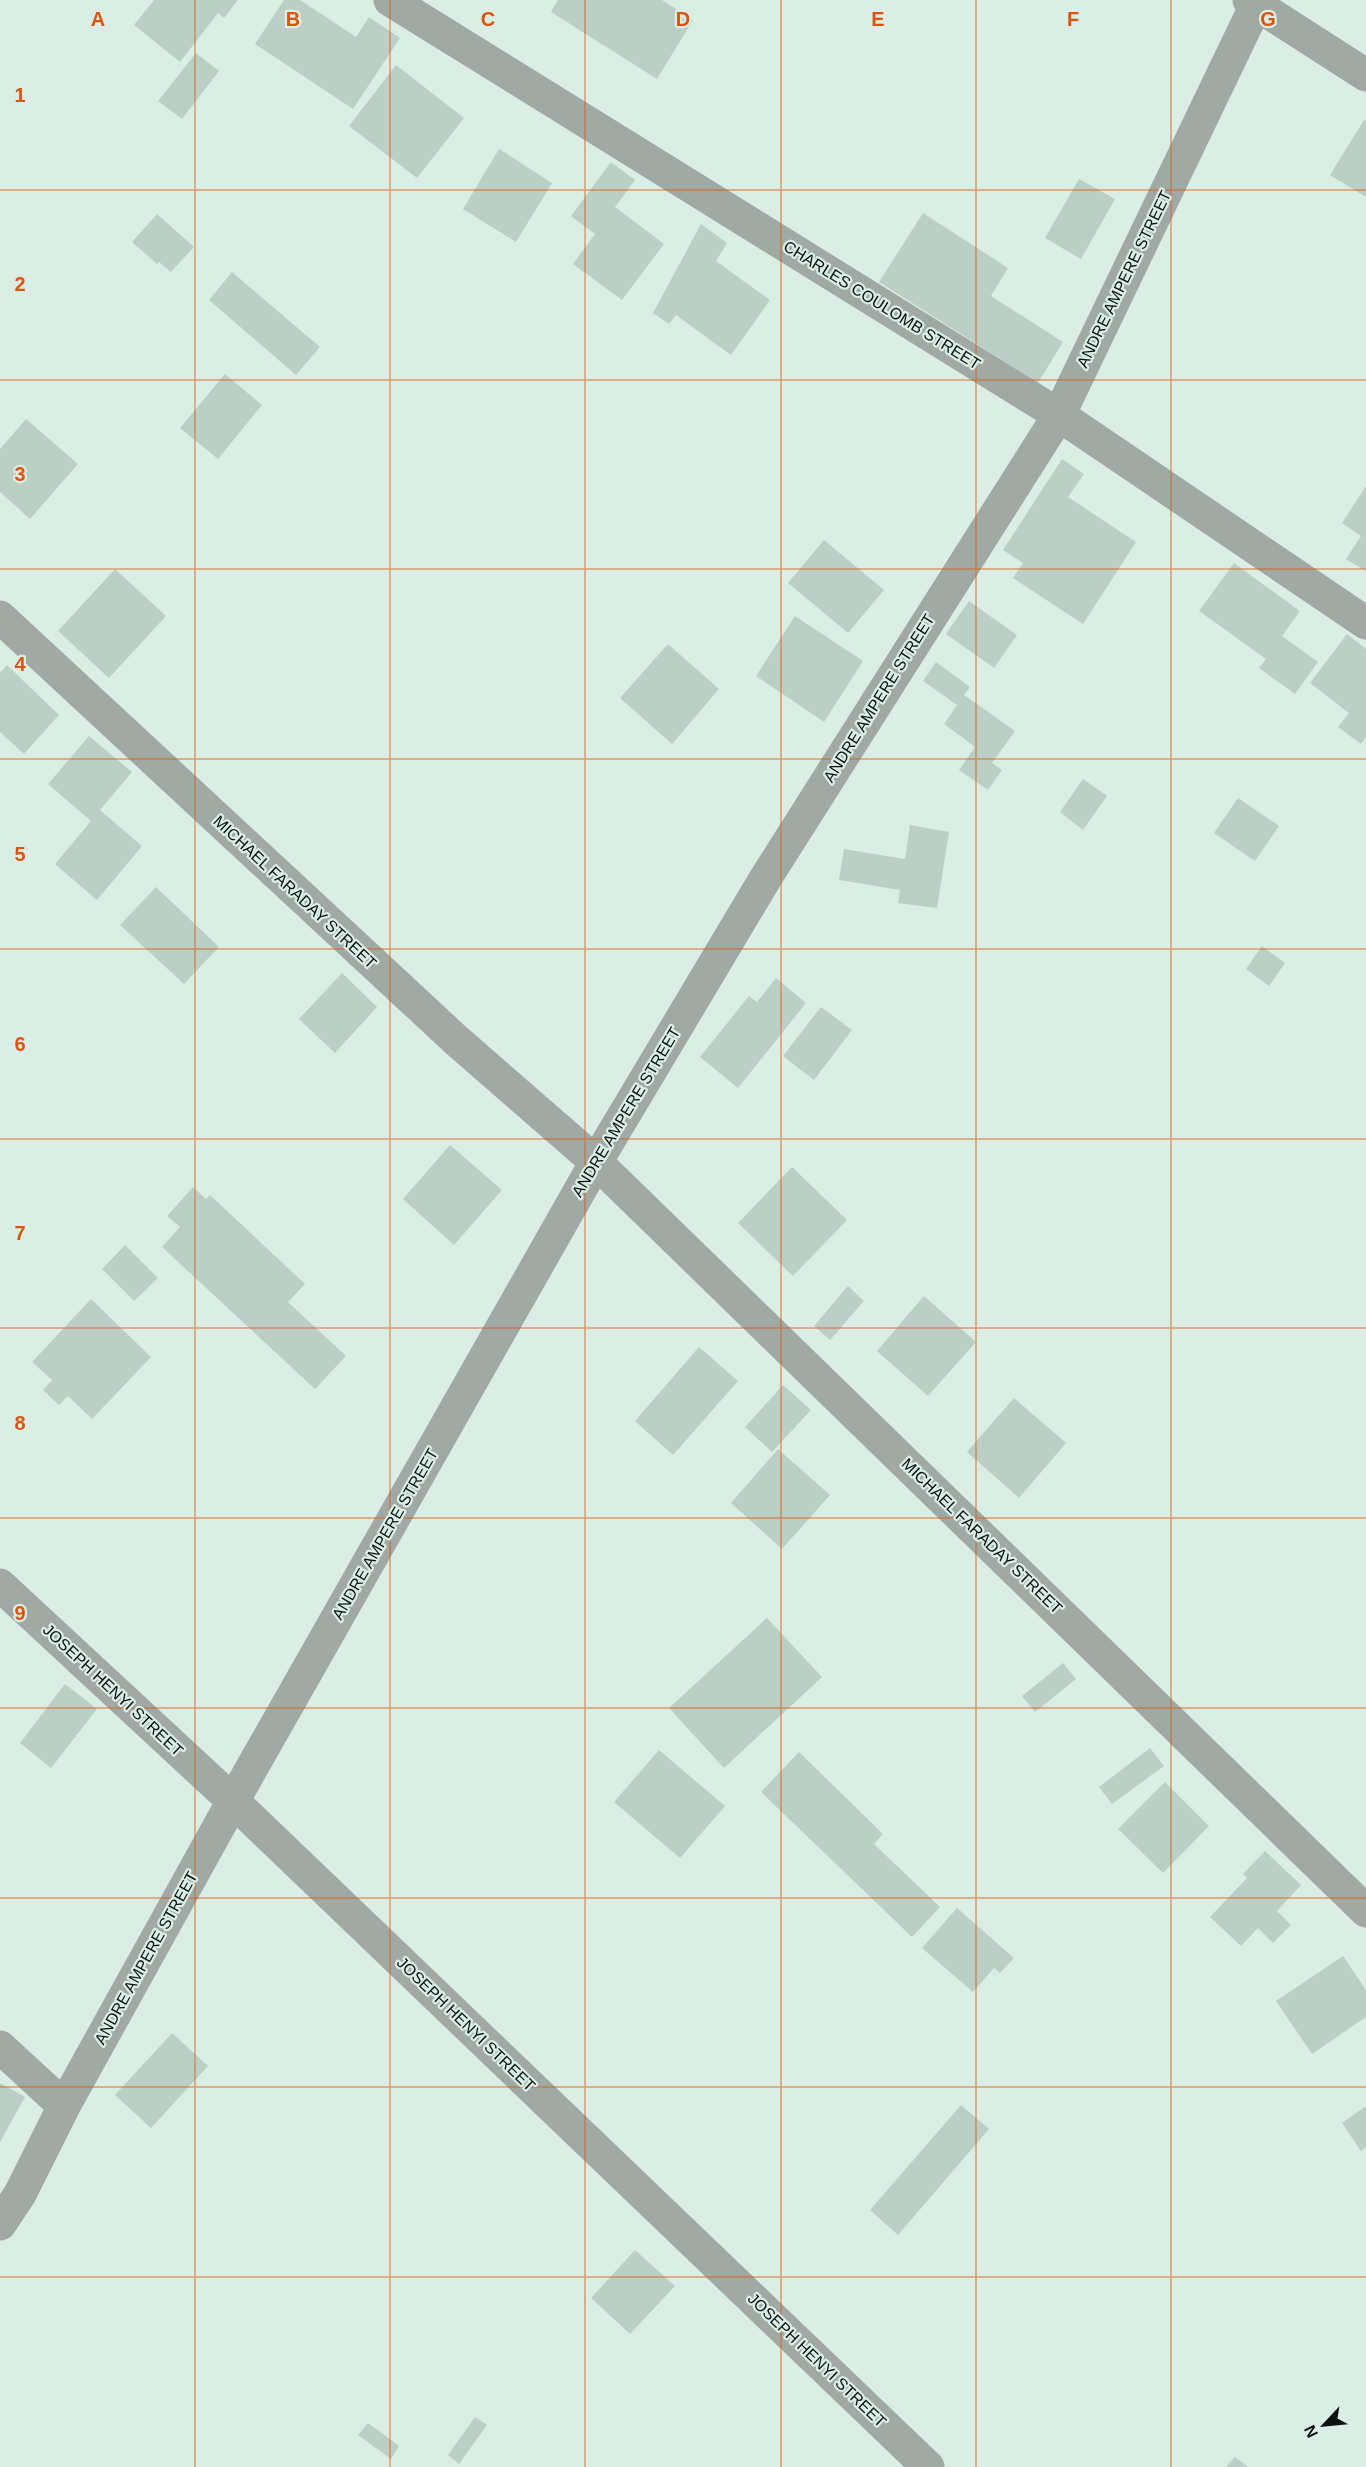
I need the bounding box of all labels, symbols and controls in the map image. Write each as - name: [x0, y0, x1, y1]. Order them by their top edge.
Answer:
- text: A: [91, 8, 105, 30]
- text: B: [286, 8, 300, 30]
- text: C: [481, 8, 495, 30]
- text: D: [676, 8, 690, 30]
- text: E: [871, 8, 885, 30]
- text: F: [1067, 8, 1079, 30]
- text: G: [1260, 8, 1276, 30]
- text: 1: [14, 84, 26, 106]
- street label: ANDRE AMPERE STREET: [1074, 188, 1174, 370]
- street label: CHARLES COULOMB STREET: [781, 237, 984, 373]
- text: 2: [14, 273, 26, 295]
- text: 3: [14, 463, 26, 485]
- street label: ANDRE AMPERE STREET: [820, 611, 938, 785]
- text: 4: [14, 653, 26, 675]
- street label: MICHAEL FARADAY STREET: [210, 812, 380, 972]
- text: 5: [14, 843, 26, 865]
- street label: ANDRE AMPERE STREET: [569, 1024, 684, 1200]
- text: 6: [14, 1033, 26, 1055]
- text: 7: [14, 1222, 26, 1244]
- text: 8: [14, 1412, 26, 1434]
- street label: ANDRE AMPERE STREET: [329, 1445, 441, 1623]
- street label: MICHAEL FARADAY STREET: [898, 1455, 1066, 1617]
- text: 9: [14, 1602, 26, 1624]
- street label: JOSEPH HENYI STREET: [40, 1621, 187, 1759]
- street label: ANDRE AMPERE STREET: [91, 1869, 201, 2047]
- street label: JOSEPH HENYI STREET: [394, 1954, 539, 2095]
- street label: JOSEPH HENYI STREET: [745, 2290, 890, 2431]
- north arrow: [1294, 2395, 1354, 2455]
- text: N: [1301, 2422, 1321, 2440]

